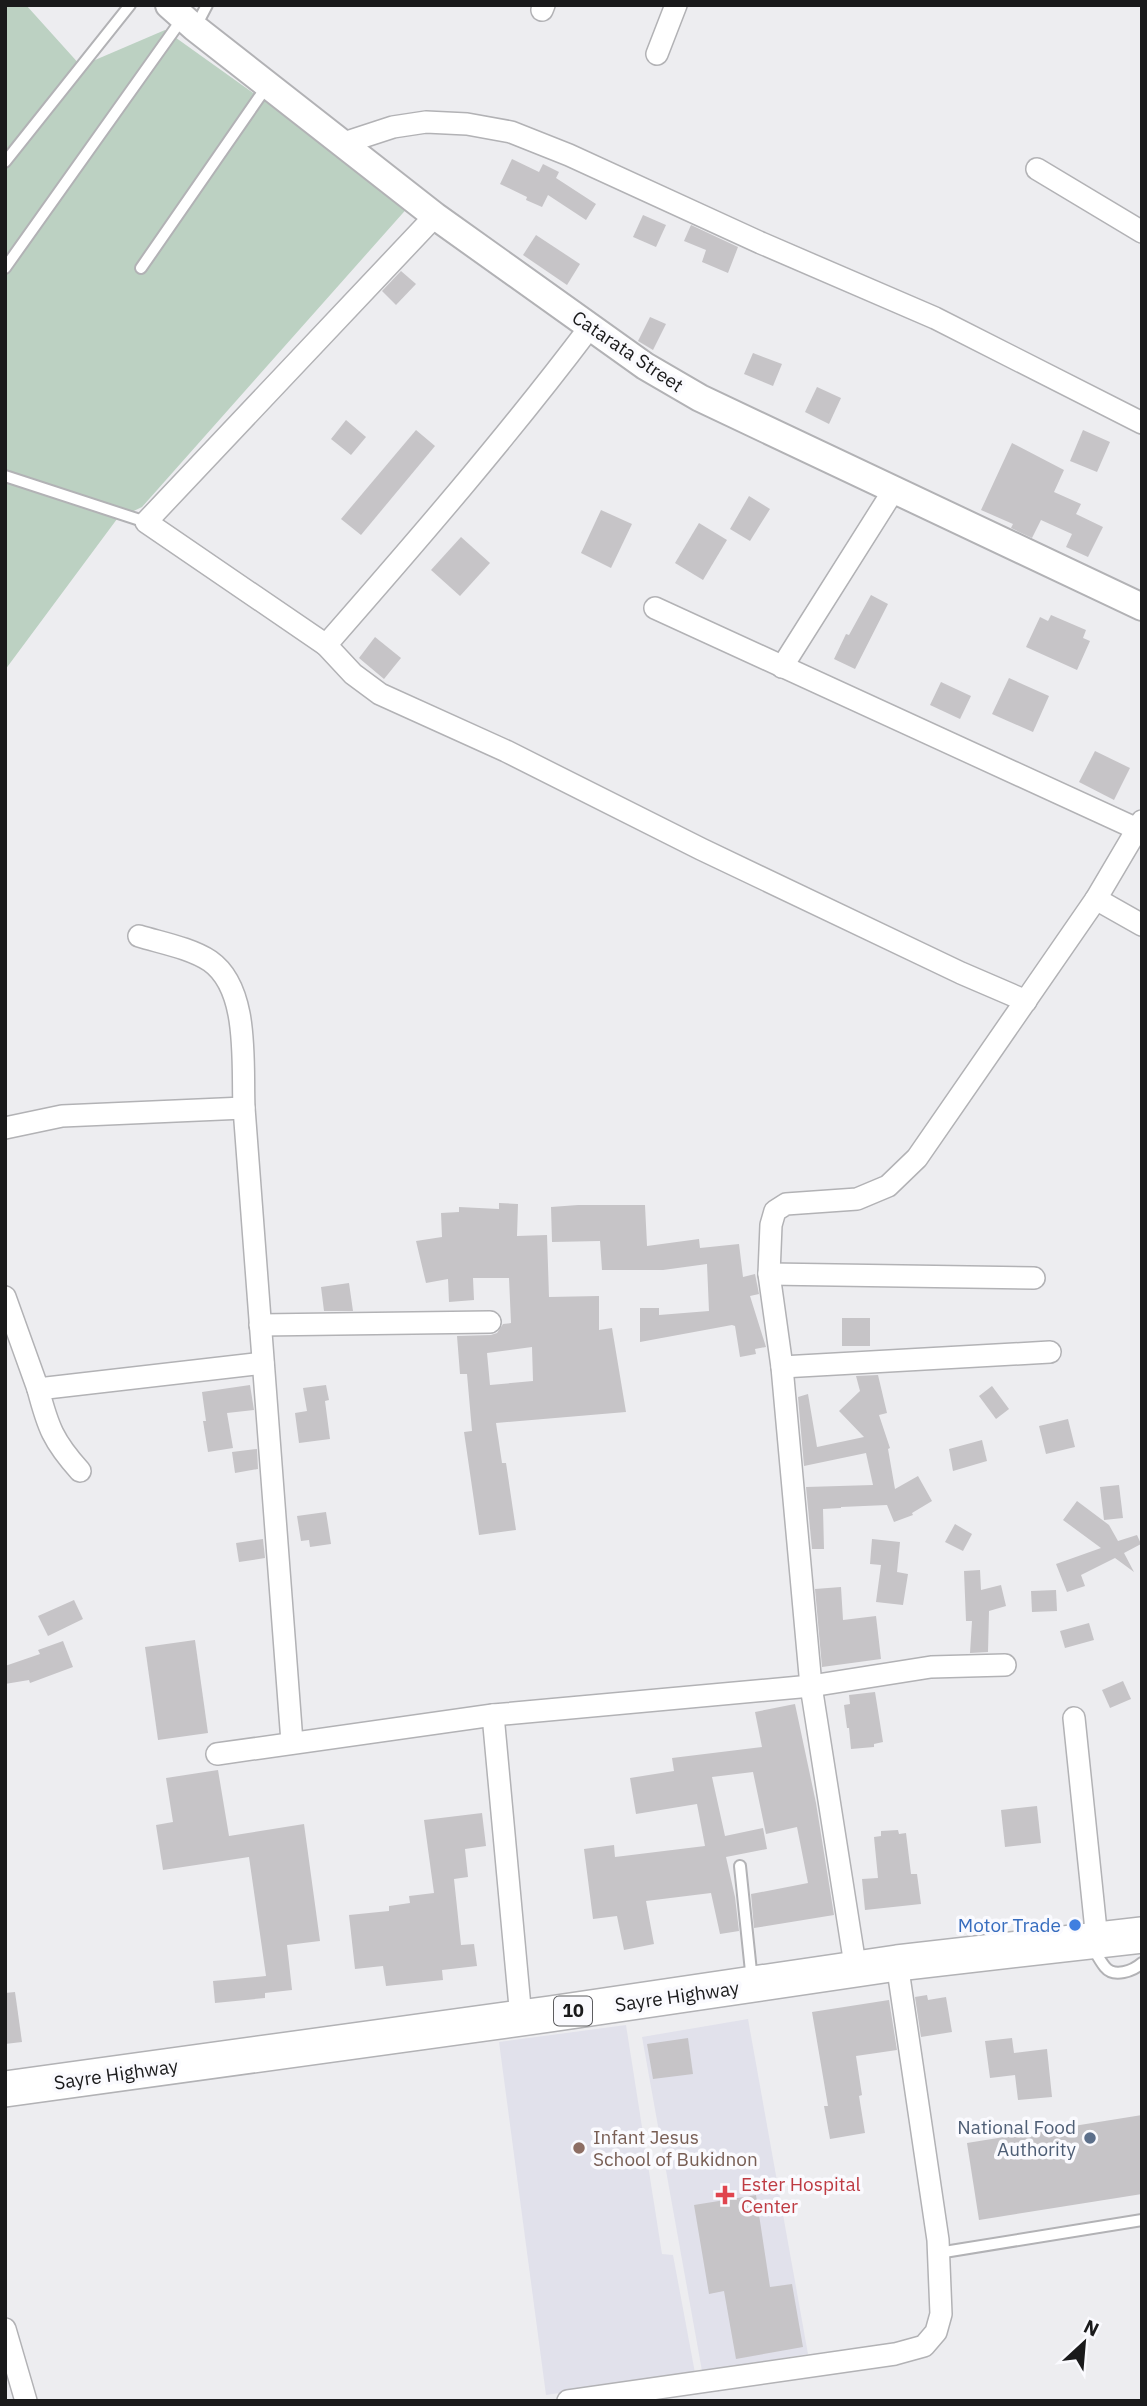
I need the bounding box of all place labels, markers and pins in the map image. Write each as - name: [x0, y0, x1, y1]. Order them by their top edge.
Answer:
- place label: Motor Trade: [958, 1913, 1061, 1937]
- marker: Motor Trade: [1067, 1917, 1083, 1933]
- place label: National Food Authority: [957, 2115, 1077, 2161]
- place label: Infant Jesus School of Bukidnon: [593, 2125, 758, 2171]
- marker: National Food Authority: [1082, 2130, 1098, 2146]
- marker: Infant Jesus School of Bukidnon: [571, 2140, 587, 2156]
- place label: Ester Hospital Center: [741, 2172, 861, 2218]
- marker: Ester Hospital Center: [715, 2185, 735, 2205]

